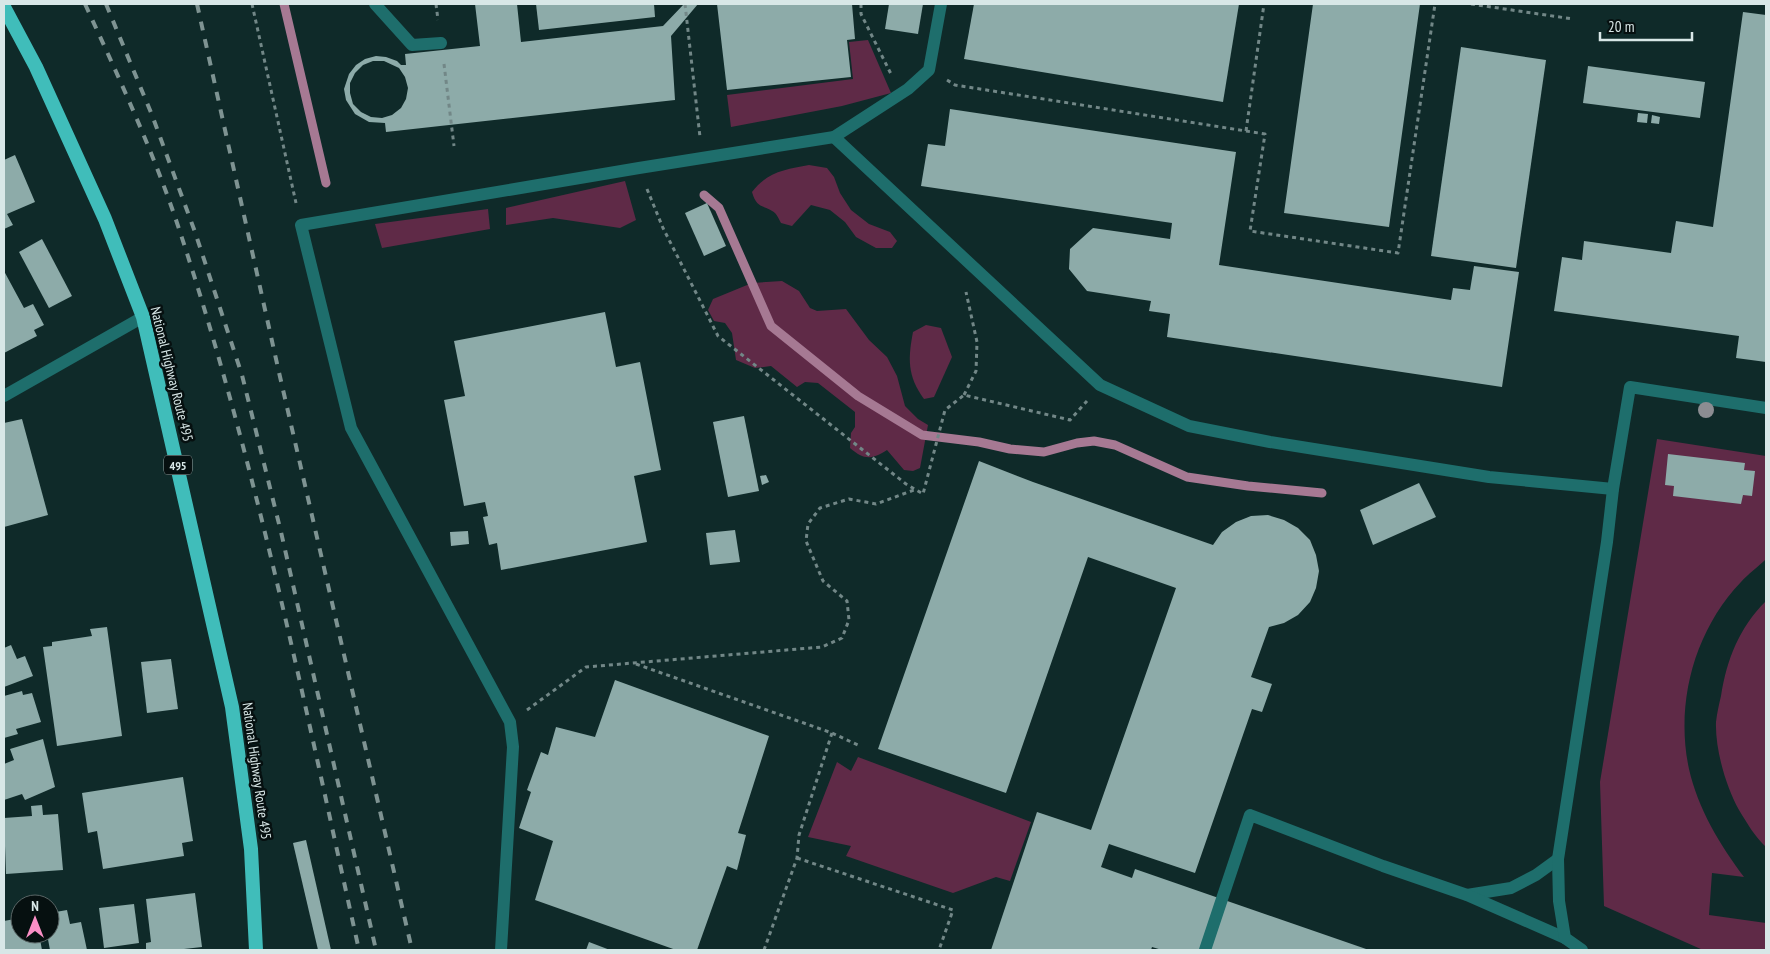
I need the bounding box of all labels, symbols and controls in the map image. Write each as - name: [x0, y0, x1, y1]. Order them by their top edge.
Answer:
- scale bar: [1600, 10, 1692, 42]
- text: 20 m: [1608, 17, 1634, 36]
- street label: National Highway Route 495: [147, 305, 197, 443]
- road number: 495: [164, 456, 192, 474]
- street label: National Highway Route 495: [238, 701, 276, 841]
- north arrow: [10, 894, 60, 944]
- text: N: [31, 897, 39, 915]

